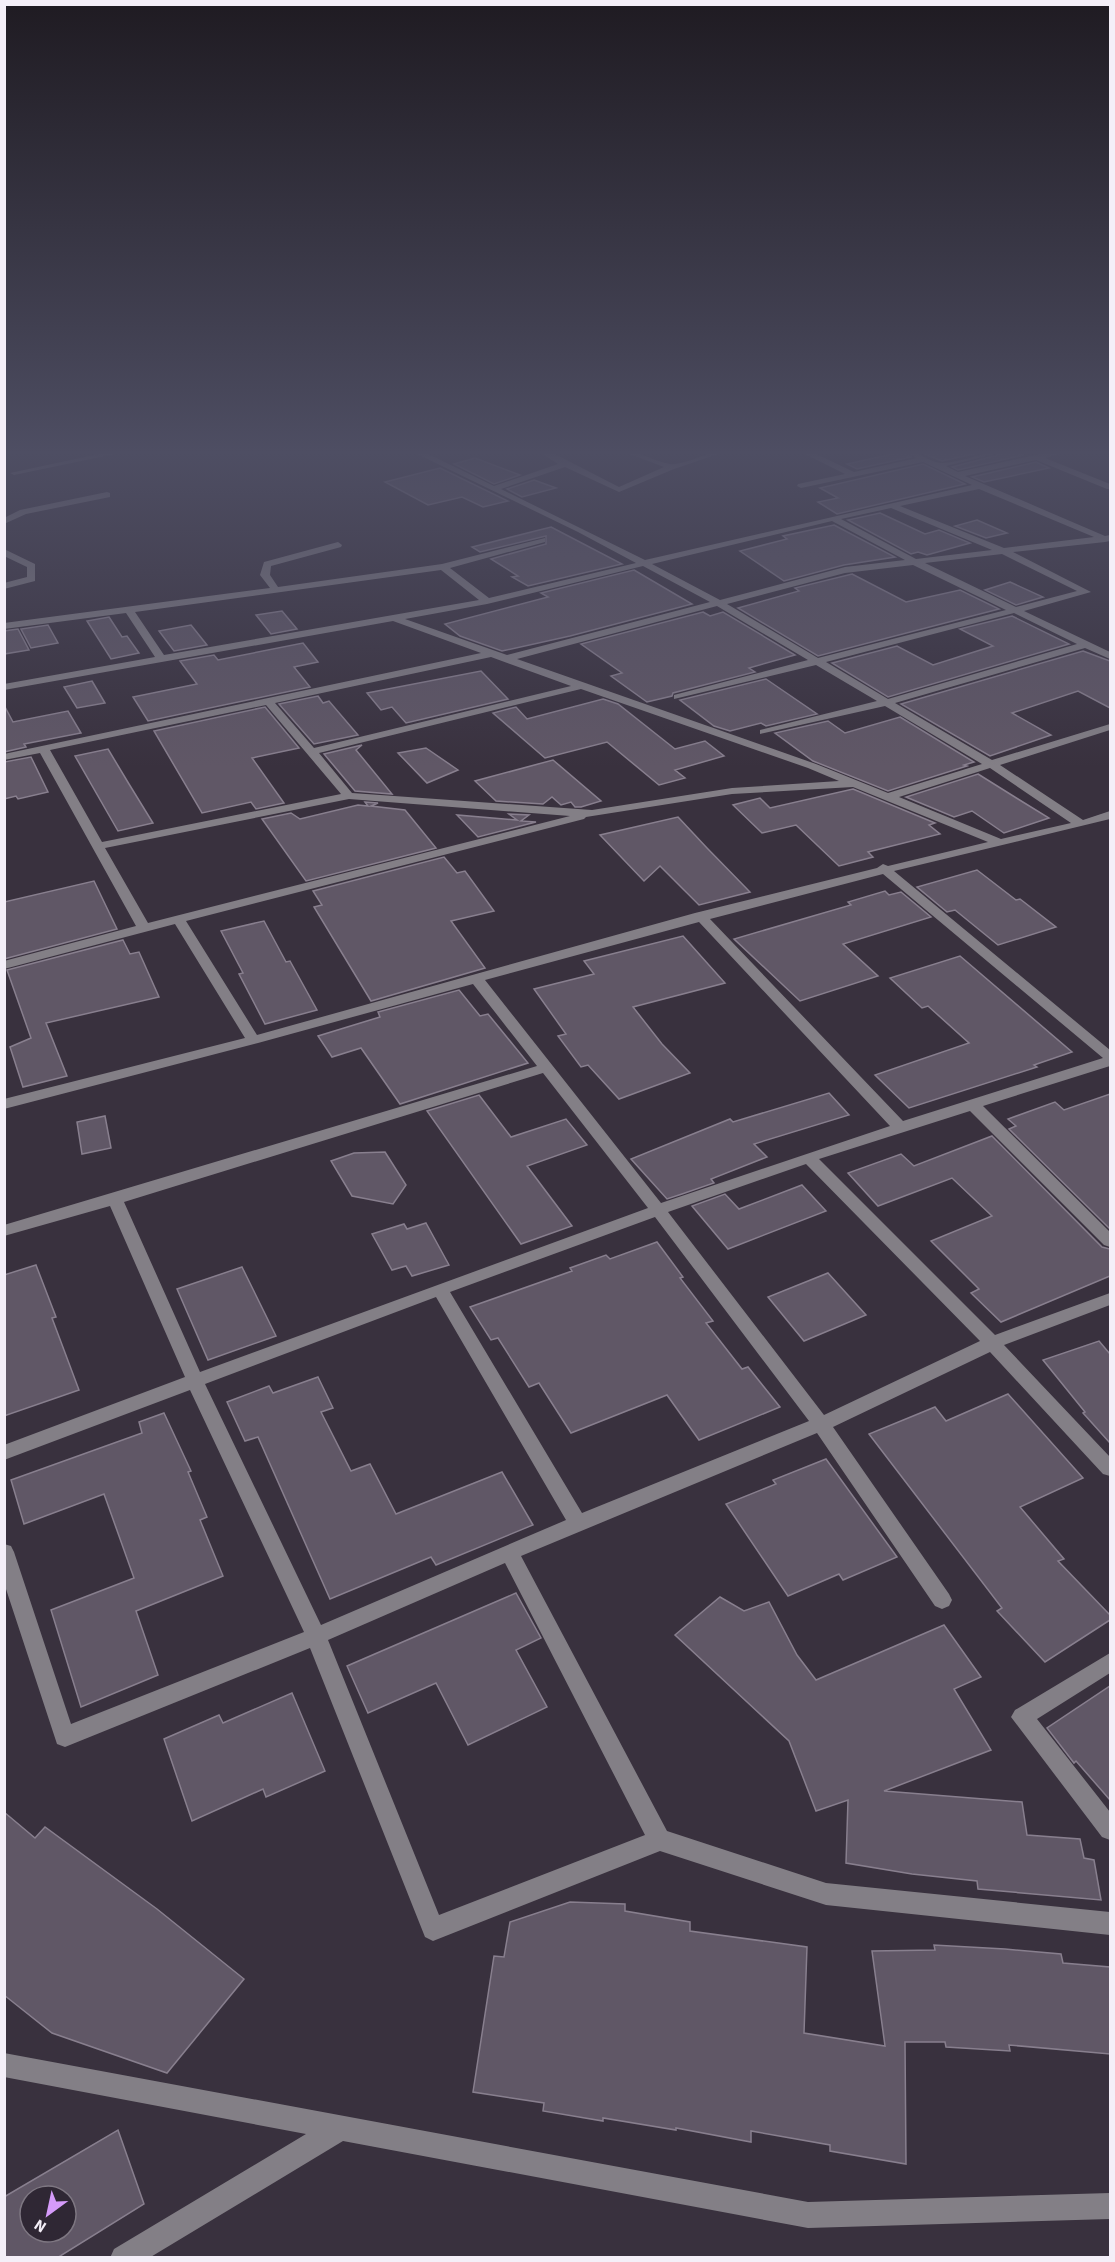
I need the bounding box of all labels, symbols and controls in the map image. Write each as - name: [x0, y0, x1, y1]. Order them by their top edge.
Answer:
- north arrow: [18, 2184, 78, 2244]
- text: N: [30, 2214, 51, 2238]

